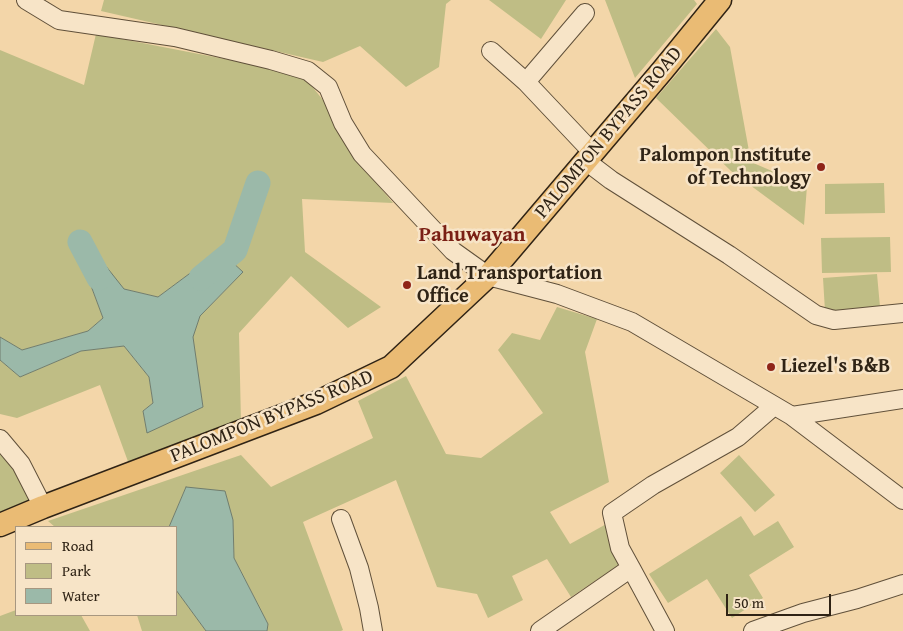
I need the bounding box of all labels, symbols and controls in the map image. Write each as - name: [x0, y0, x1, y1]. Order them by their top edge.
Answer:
- street label: PALOMPON BYPASS ROAD: [530, 42, 688, 224]
- place label: Palompon Institute of Technology: [640, 144, 811, 191]
- marker: Palompon Institute of Technology: [815, 161, 827, 173]
- district label: Pahuwayan: [419, 223, 525, 249]
- place label: Land Transportation Office: [417, 262, 602, 309]
- marker: Land Transportation Office: [401, 279, 413, 291]
- place label: Liezel's B&B: [781, 355, 890, 379]
- marker: Liezel's B&B: [765, 361, 777, 373]
- street label: PALOMPON BYPASS ROAD: [167, 365, 377, 469]
- legend: [15, 526, 178, 616]
- text: Road: [62, 535, 93, 556]
- text: Park: [62, 560, 91, 581]
- scale bar: [728, 584, 833, 616]
- text: Water: [62, 585, 100, 606]
- text: 50 m: [734, 592, 764, 613]

